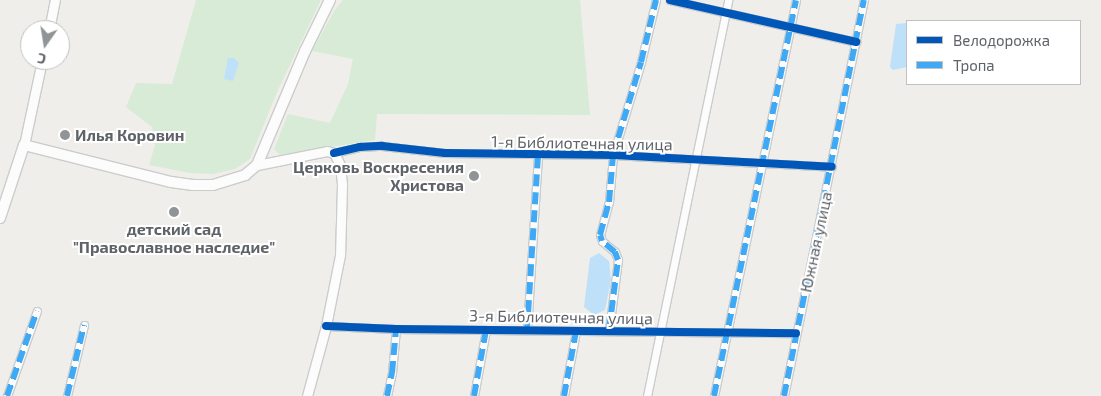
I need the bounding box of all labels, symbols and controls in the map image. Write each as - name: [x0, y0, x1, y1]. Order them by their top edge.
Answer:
- north arrow: [20, 20, 70, 70]
- legend: [906, 20, 1081, 85]
- text: Велодорожка: [953, 31, 1050, 49]
- text: С: [36, 50, 48, 68]
- text: Тропа: [953, 56, 995, 74]
- place label: Илья Коровин: [75, 125, 184, 145]
- marker: Илья Коровин: [59, 129, 71, 141]
- street label: 1-я Библиотечная улица: [491, 132, 673, 154]
- place label: Церковь Воскресения Христова: [293, 157, 464, 195]
- marker: Церковь Воскресения Христова: [468, 170, 480, 182]
- street label: Южная улица: [796, 190, 836, 294]
- marker: детский сад "Православное наследие": [168, 206, 180, 218]
- place label: детский сад "Православное наследие": [73, 219, 275, 257]
- street label: 3-я Библиотечная улица: [469, 306, 653, 328]

